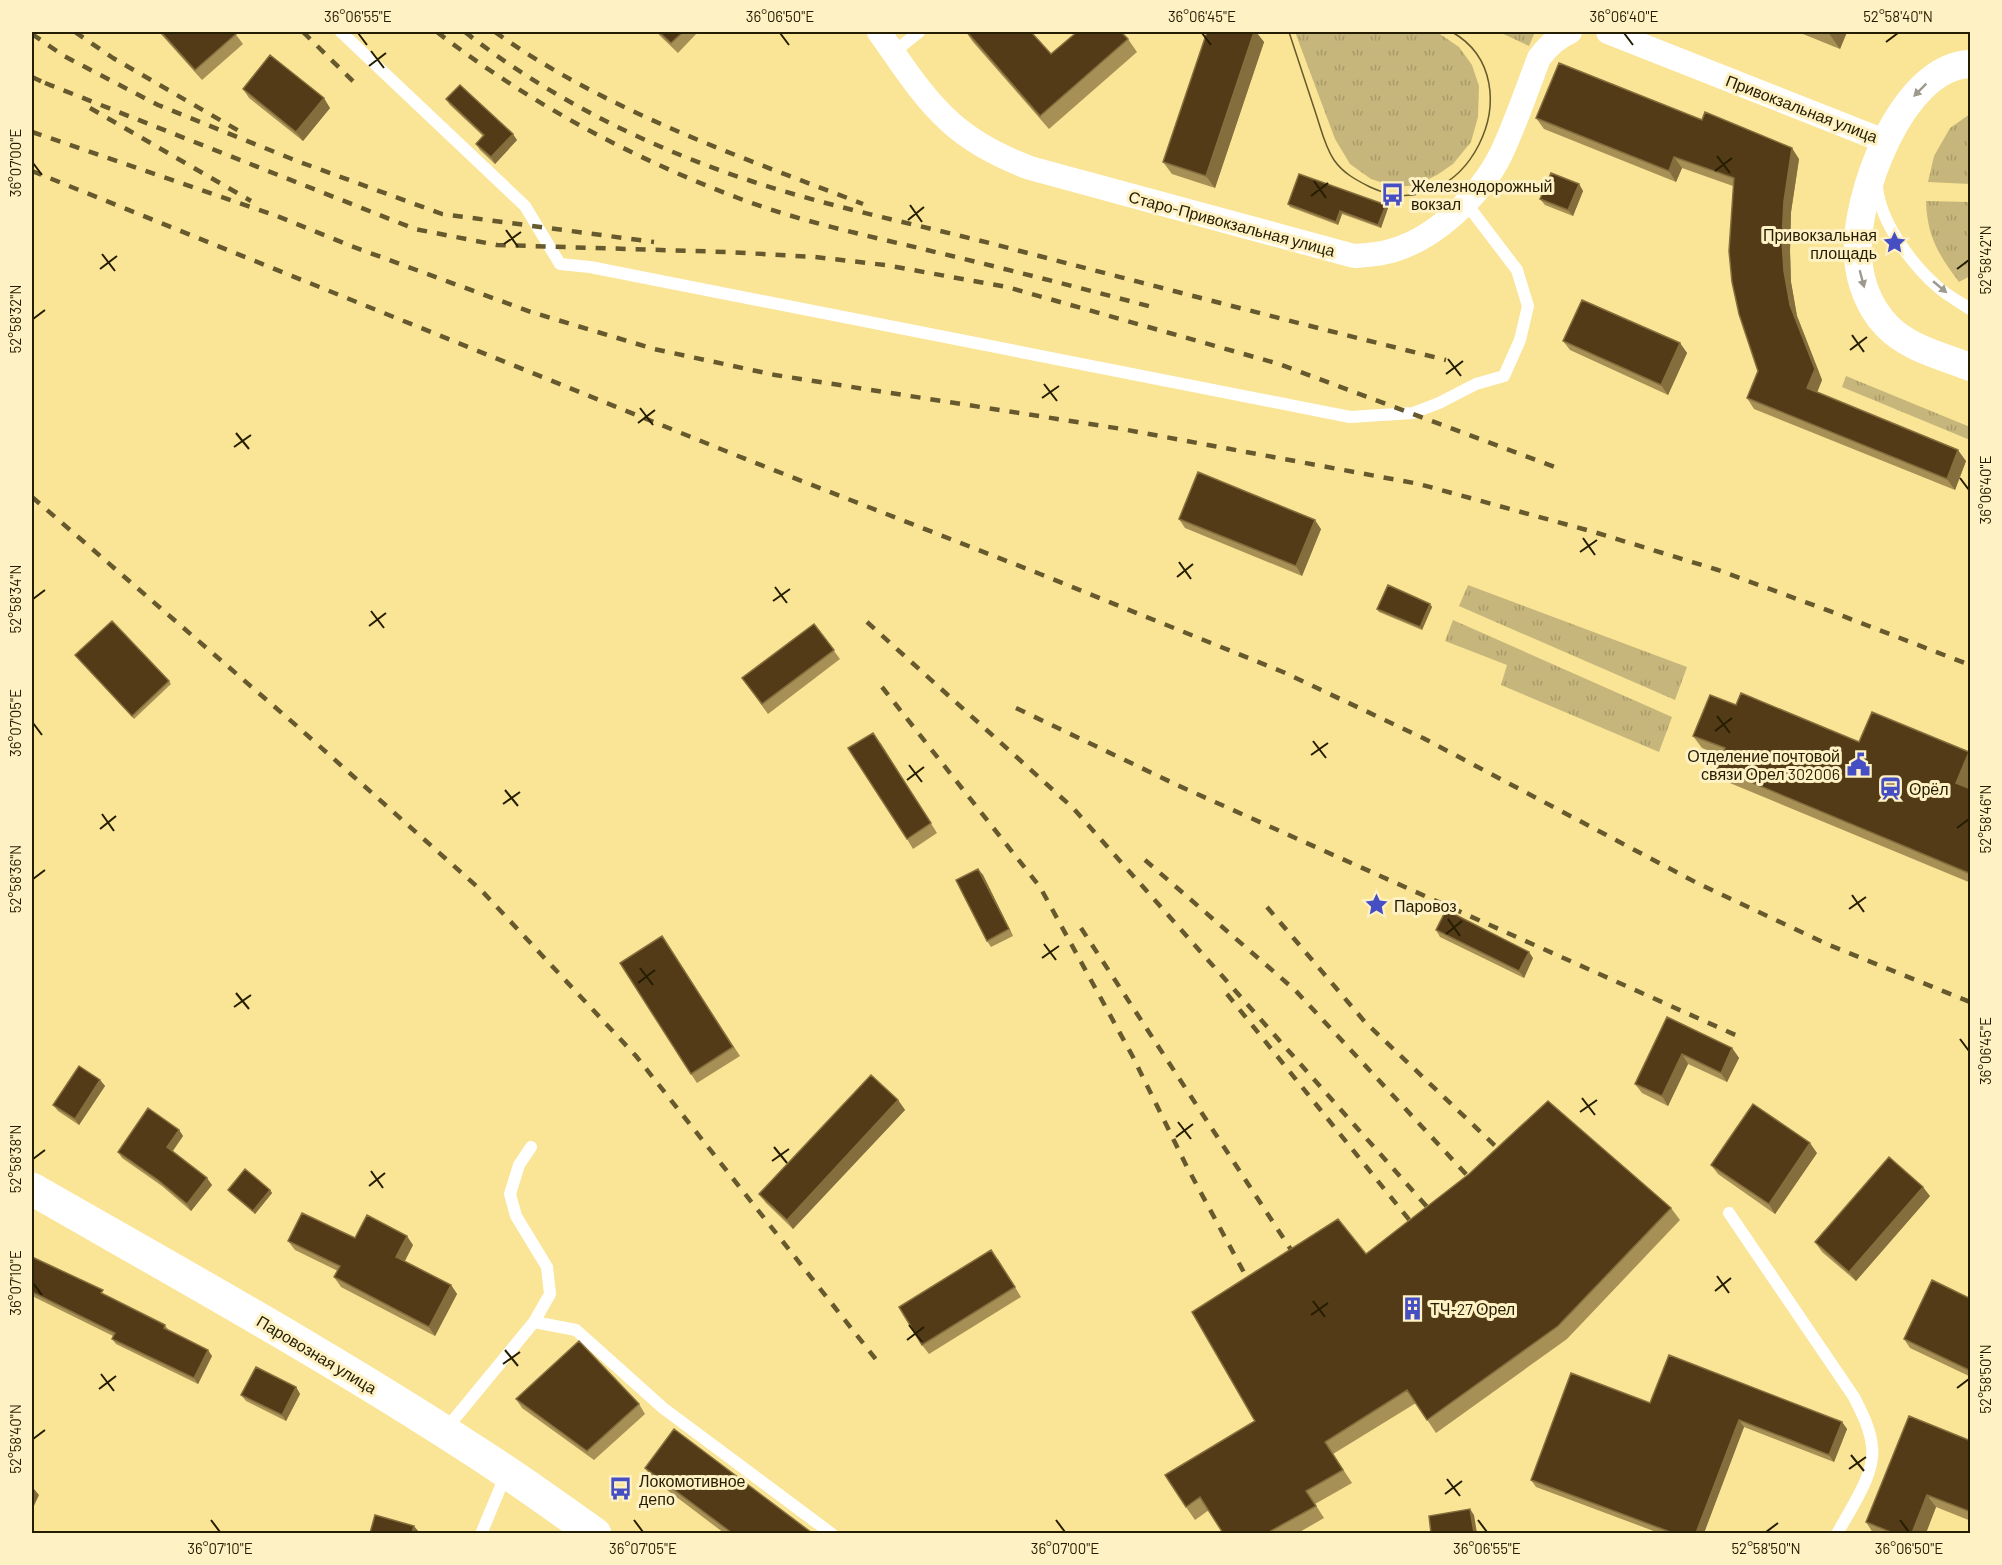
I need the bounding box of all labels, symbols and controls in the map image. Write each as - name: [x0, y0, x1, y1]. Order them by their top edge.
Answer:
- text: 36°06'55"E: [324, 7, 392, 25]
- text: 36°06'50"E: [746, 7, 814, 25]
- text: 36°06'45"E: [1168, 7, 1236, 25]
- text: 36°06'40"E: [1590, 7, 1658, 25]
- text: 52°58'40"N: [1863, 7, 1933, 25]
- street label: Привокзальная улица: [1723, 70, 1881, 146]
- one-way arrow: [1913, 83, 1928, 97]
- text: 36°07'00"E: [6, 129, 24, 197]
- place label: Железнодорожный вокзал: [1411, 176, 1552, 213]
- bus stop icon: Железнодорожный вокзал: [1380, 181, 1406, 207]
- street label: Старо-Привокзальная улица: [1127, 186, 1337, 260]
- place label: Привокзальная площадь: [1763, 225, 1877, 262]
- text: 52°58'42"N: [1976, 225, 1994, 295]
- place icon: Привокзальная площадь: [1882, 230, 1908, 256]
- one-way arrow: [1858, 270, 1868, 289]
- one-way arrow: [1932, 281, 1948, 294]
- text: 52°58'32"N: [6, 285, 24, 353]
- text: 36°06'40"E: [1976, 456, 1994, 524]
- text: 52°58'34"N: [6, 565, 24, 633]
- text: 36°07'05"E: [6, 689, 24, 757]
- place label: Отделение почтовой связи Орел 302006: [1687, 746, 1840, 783]
- public building icon: Отделение почтовой связи Орел 302006: [1845, 751, 1871, 777]
- station icon: Орёл: [1878, 775, 1904, 801]
- place label: Орёл: [1909, 779, 1949, 798]
- text: 52°58'46"N: [1976, 785, 1994, 853]
- text: 52°58'36"N: [6, 845, 24, 913]
- place icon: Паровоз: [1363, 892, 1389, 918]
- place label: Паровоз: [1394, 896, 1457, 915]
- text: 36°06'45"E: [1976, 1017, 1994, 1085]
- text: 52°58'38"N: [6, 1125, 24, 1193]
- text: 36°07'10"E: [6, 1250, 24, 1316]
- building icon: ТЧ-27 Орел: [1399, 1295, 1425, 1321]
- place label: ТЧ-27 Орел: [1430, 1299, 1515, 1318]
- street label: Паровозная улица: [254, 1311, 380, 1397]
- text: 52°58'50"N: [1976, 1344, 1994, 1414]
- text: 52°58'40"N: [6, 1404, 24, 1474]
- place label: Локомотивное депо: [639, 1471, 746, 1508]
- bus stop icon: Локомотивное депо: [608, 1476, 634, 1502]
- text: 36°07'10"E: [187, 1539, 253, 1557]
- text: 36°07'05"E: [609, 1539, 677, 1557]
- text: 36°07'00"E: [1031, 1539, 1099, 1557]
- text: 36°06'55"E: [1453, 1539, 1521, 1557]
- text: 52°58'50"N: [1731, 1539, 1801, 1557]
- text: 36°06'50"E: [1875, 1539, 1943, 1557]

